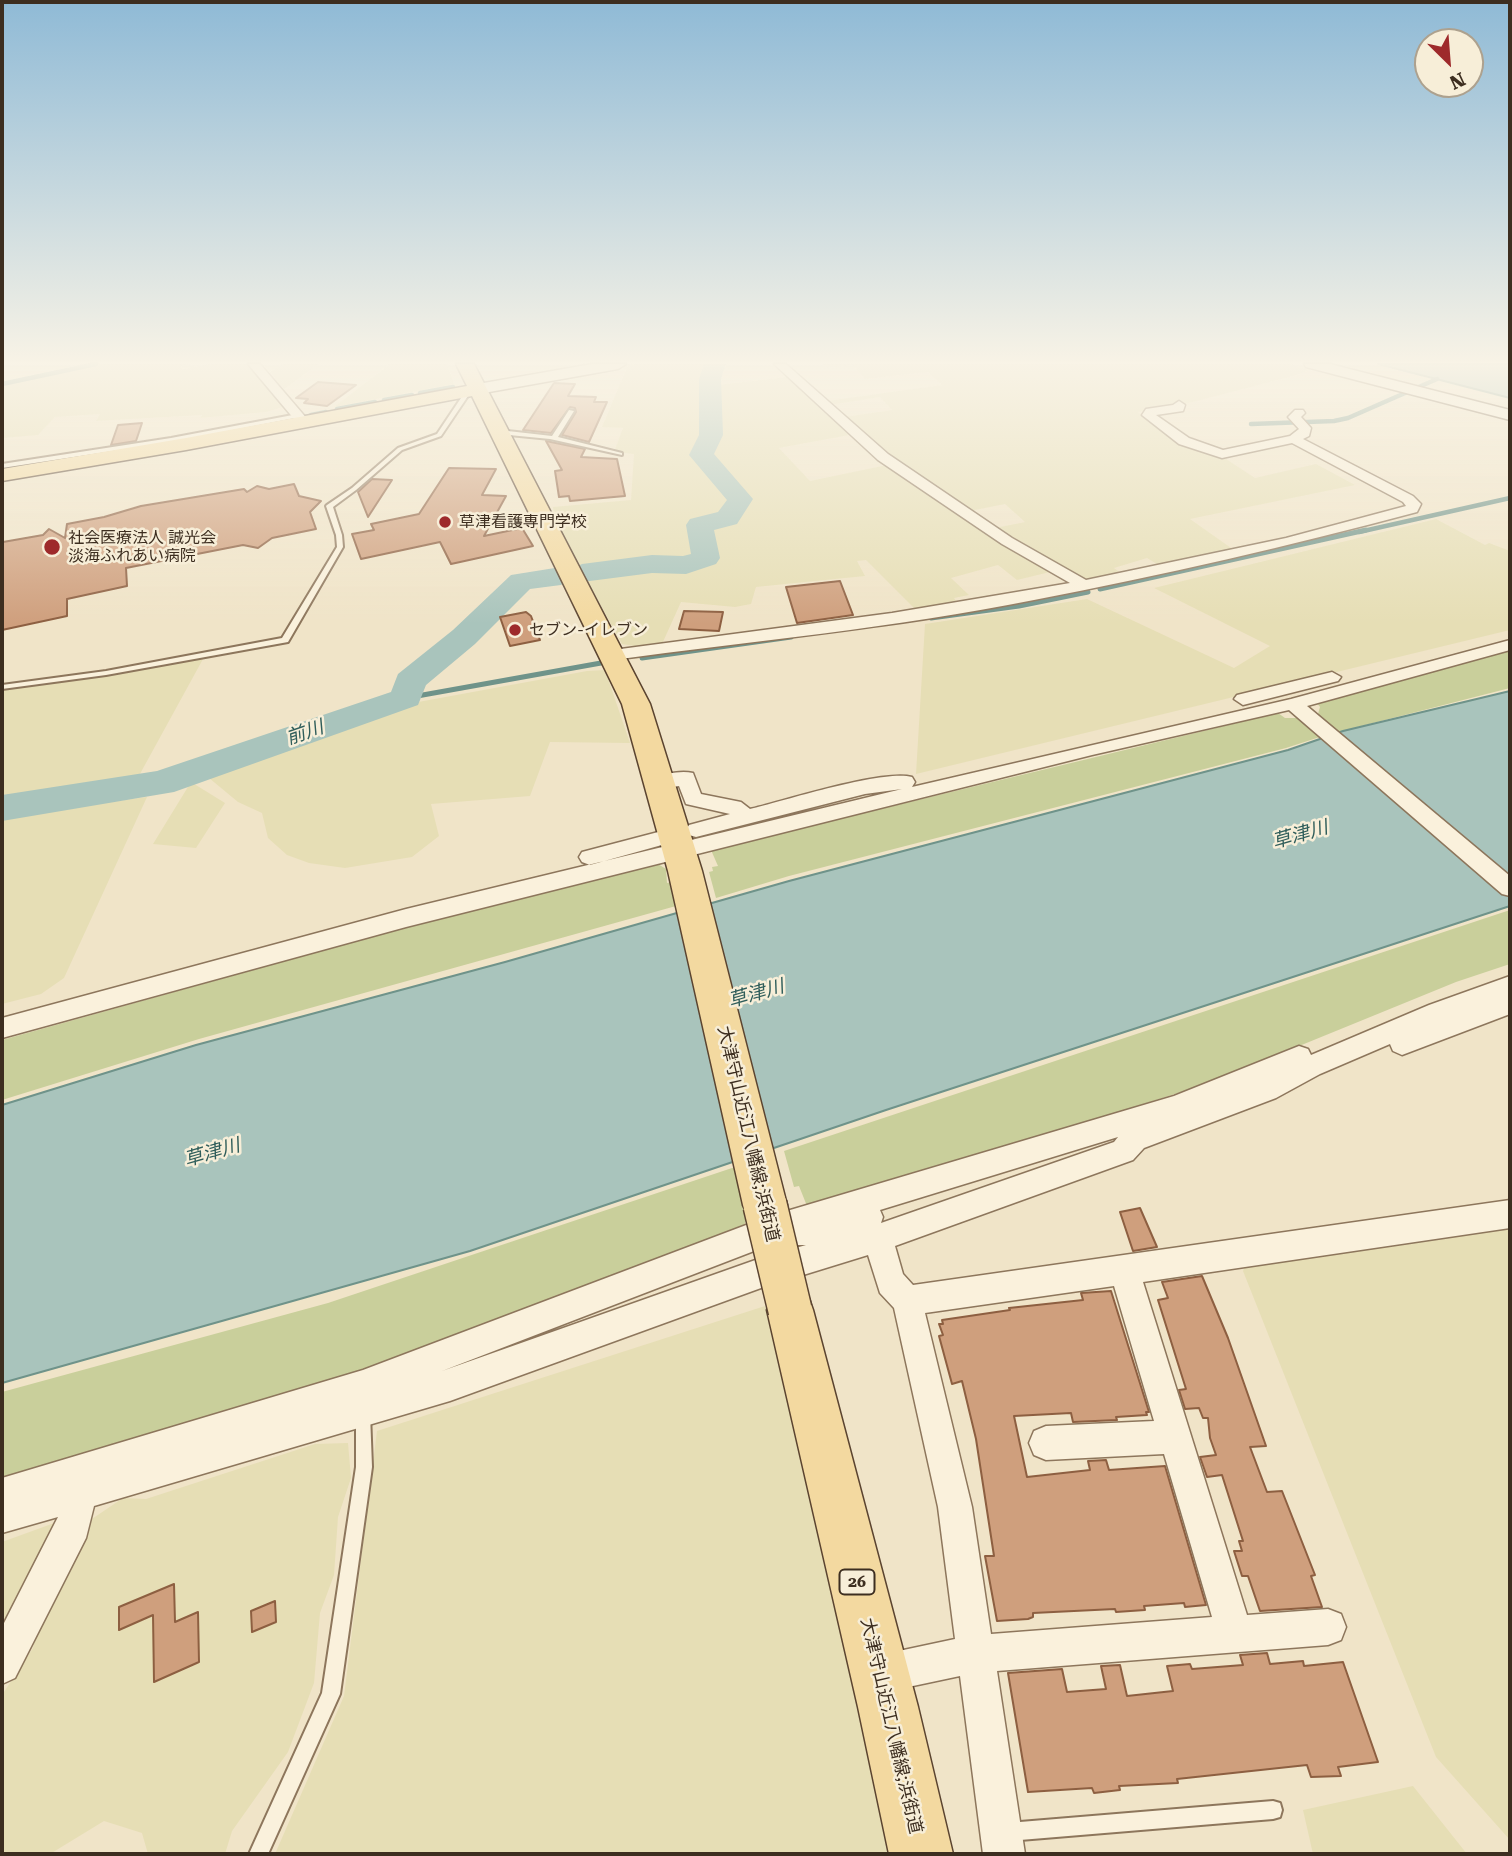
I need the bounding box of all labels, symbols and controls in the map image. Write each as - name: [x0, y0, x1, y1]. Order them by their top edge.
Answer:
- north arrow: [1414, 28, 1484, 98]
- text: N: [1446, 67, 1469, 94]
- place label: 草津看護専門学校: [459, 512, 587, 532]
- marker: 草津看護専門学校: [437, 514, 453, 530]
- place label: 社会医療法人 誠光会 淡海ふれあい病院: [68, 528, 216, 566]
- marker: 社会医療法人 誠光会 淡海ふれあい病院: [42, 537, 62, 557]
- place label: セブン-イレブン: [529, 620, 648, 640]
- marker: セブン-イレブン: [507, 622, 523, 638]
- water label: 前川: [283, 716, 327, 750]
- water label: 草津川: [1269, 816, 1331, 854]
- water label: 草津川: [725, 975, 787, 1013]
- street label: 大津守山近江八幡線;浜街道: [713, 1024, 783, 1244]
- water label: 草津川: [181, 1134, 243, 1172]
- road number: 26: [840, 1570, 874, 1594]
- street label: 大津守山近江八幡線;浜街道: [856, 1616, 926, 1836]

